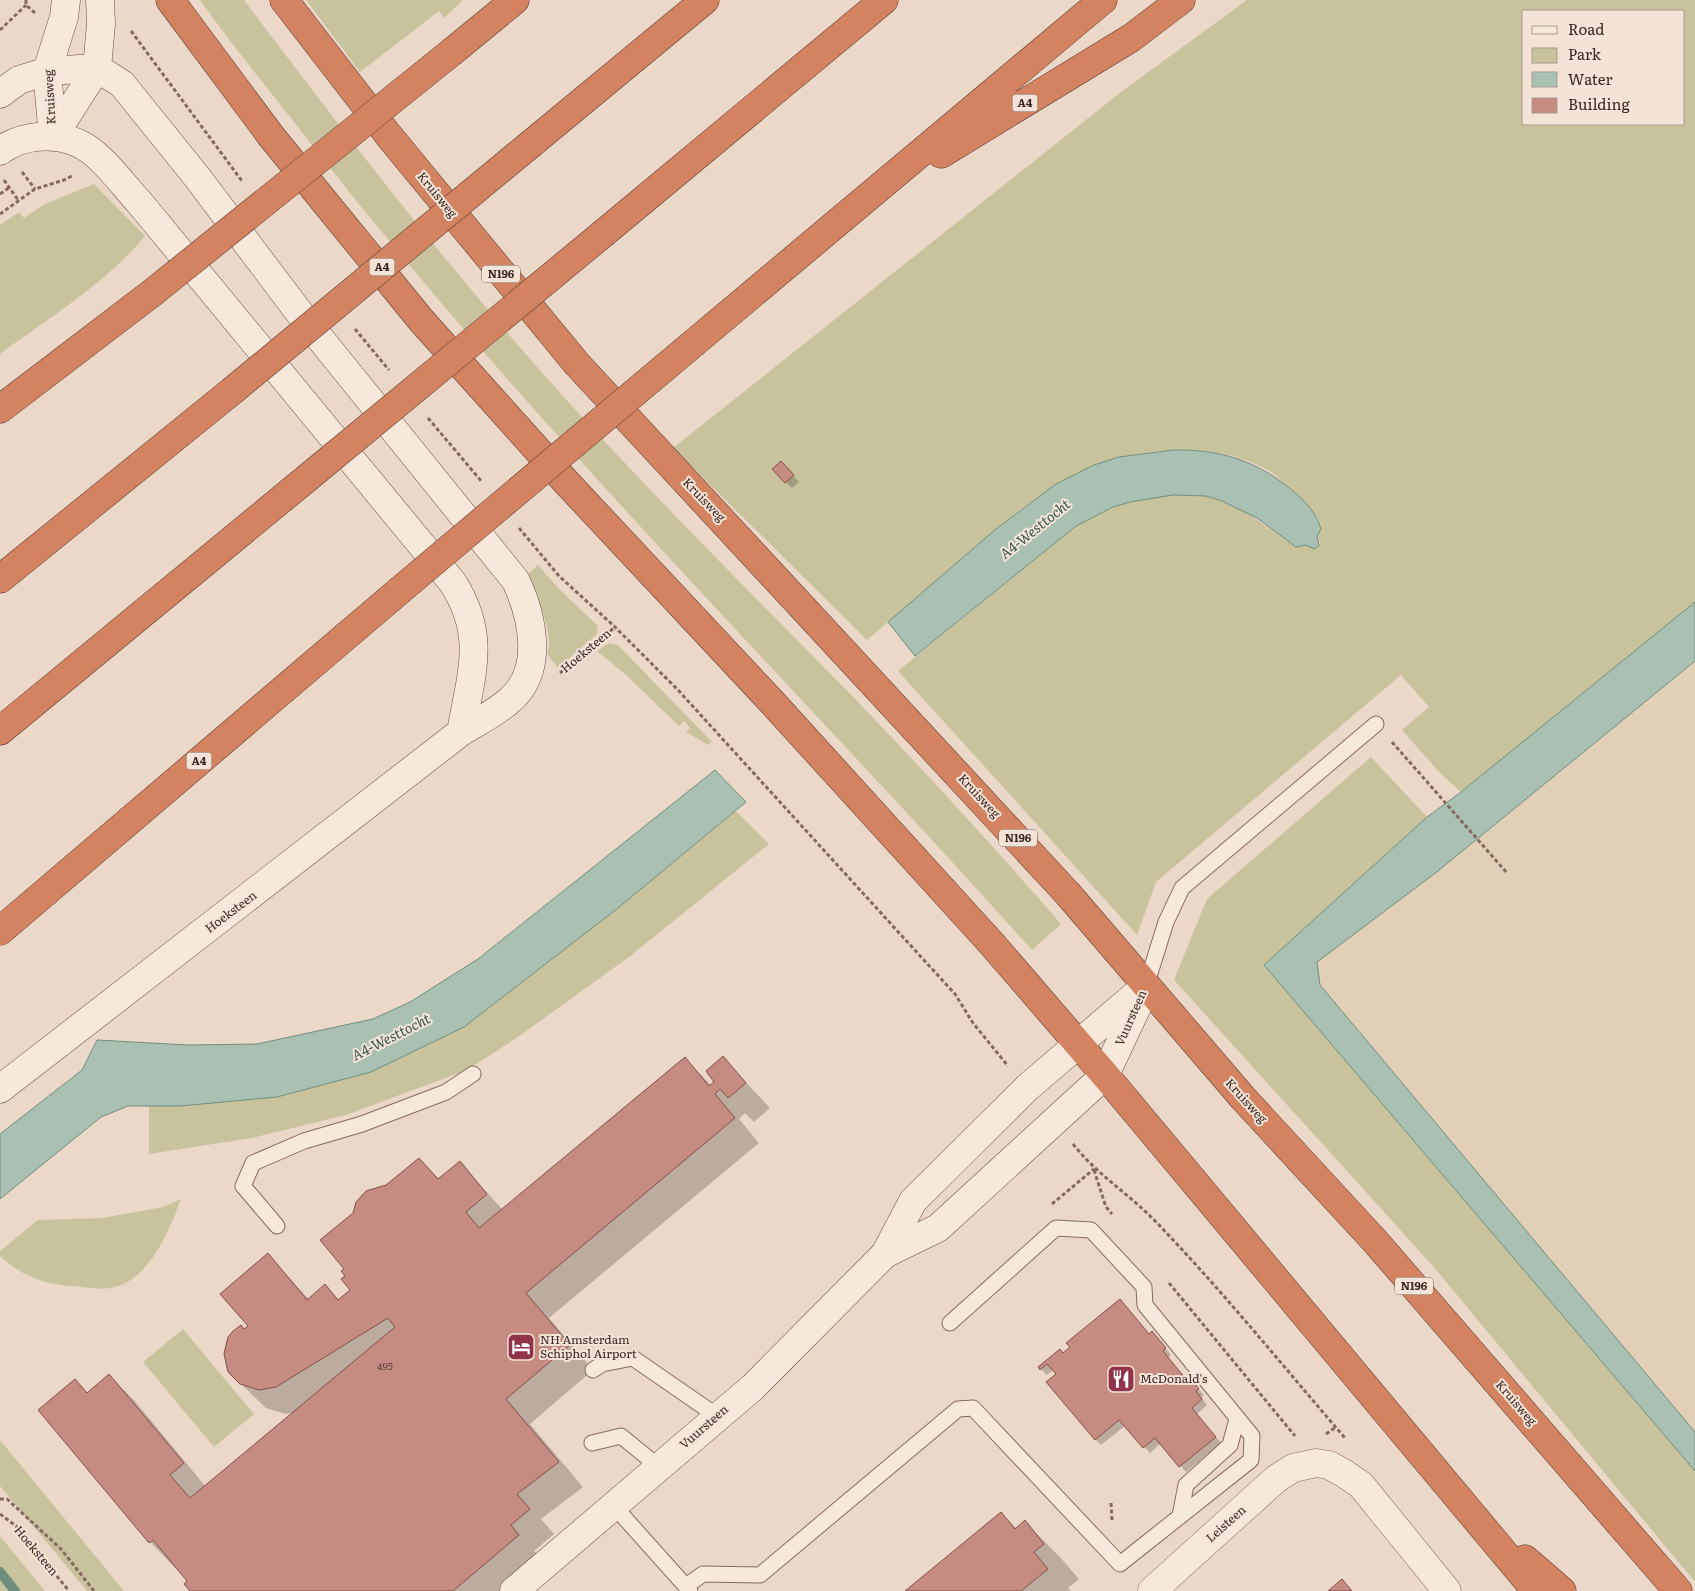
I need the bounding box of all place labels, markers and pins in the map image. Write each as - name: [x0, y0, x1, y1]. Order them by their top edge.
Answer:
- place label: NH Amsterdam Schiphol Airport: [540, 1330, 637, 1362]
- hotel icon: NH Amsterdam Schiphol Airport: [506, 1332, 536, 1362]
- restaurant icon: McDonald's: [1106, 1364, 1136, 1394]
- place label: McDonald's: [1140, 1369, 1208, 1387]

